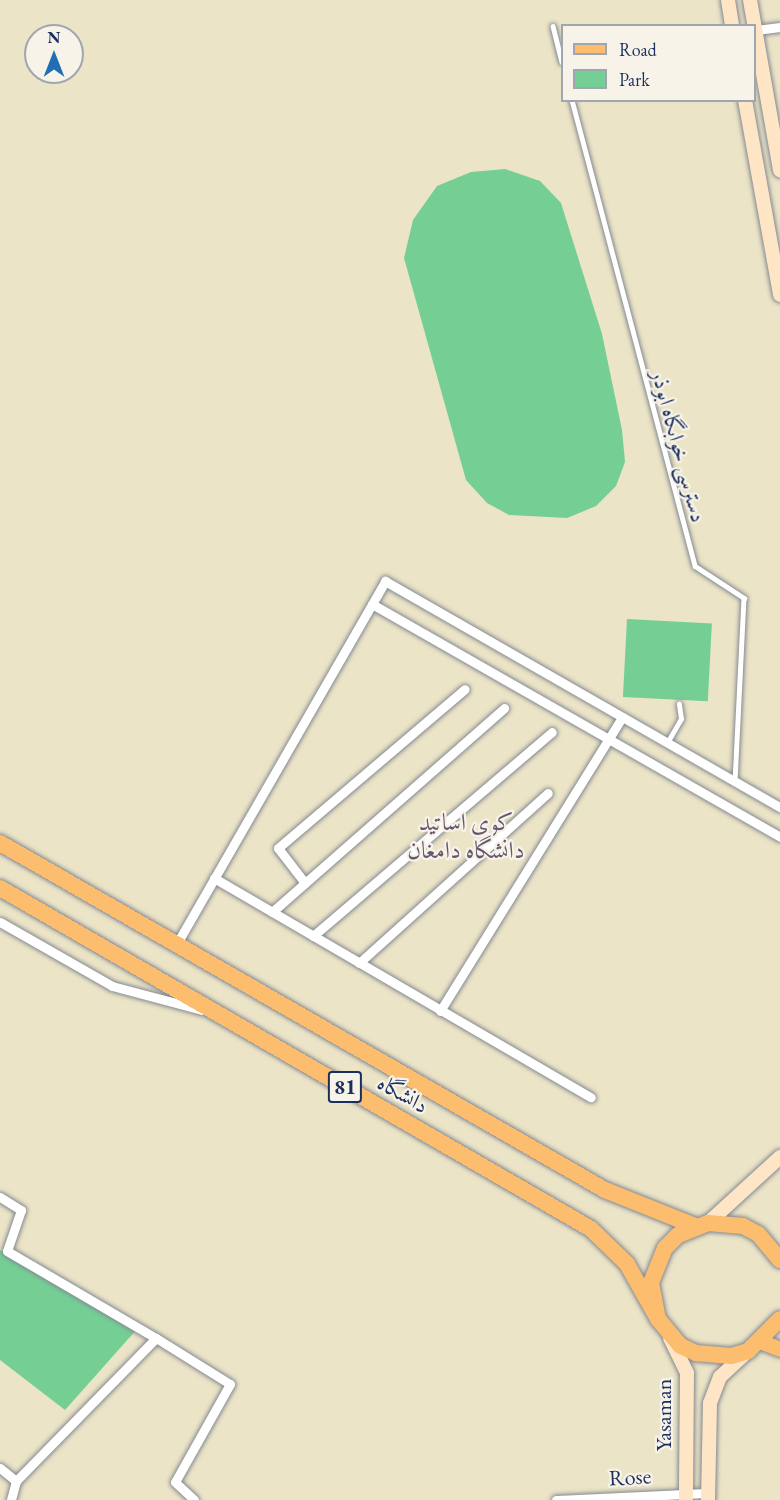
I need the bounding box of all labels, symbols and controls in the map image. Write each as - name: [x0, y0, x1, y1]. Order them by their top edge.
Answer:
- north arrow: [24, 24, 84, 84]
- legend: [561, 24, 756, 102]
- text: N: [48, 27, 60, 48]
- text: Road: [619, 38, 657, 61]
- text: Park: [619, 68, 650, 91]
- street label: دسترسی خوابگاه ابوذر: [646, 367, 712, 525]
- district label: کوی اساتید دانشگاه دامغان: [407, 808, 525, 864]
- road number: 81: [327, 1069, 363, 1105]
- street label: دانشگاه: [373, 1069, 433, 1119]
- street label: Yasaman: [651, 1379, 677, 1451]
- street label: Rose: [608, 1463, 652, 1491]

